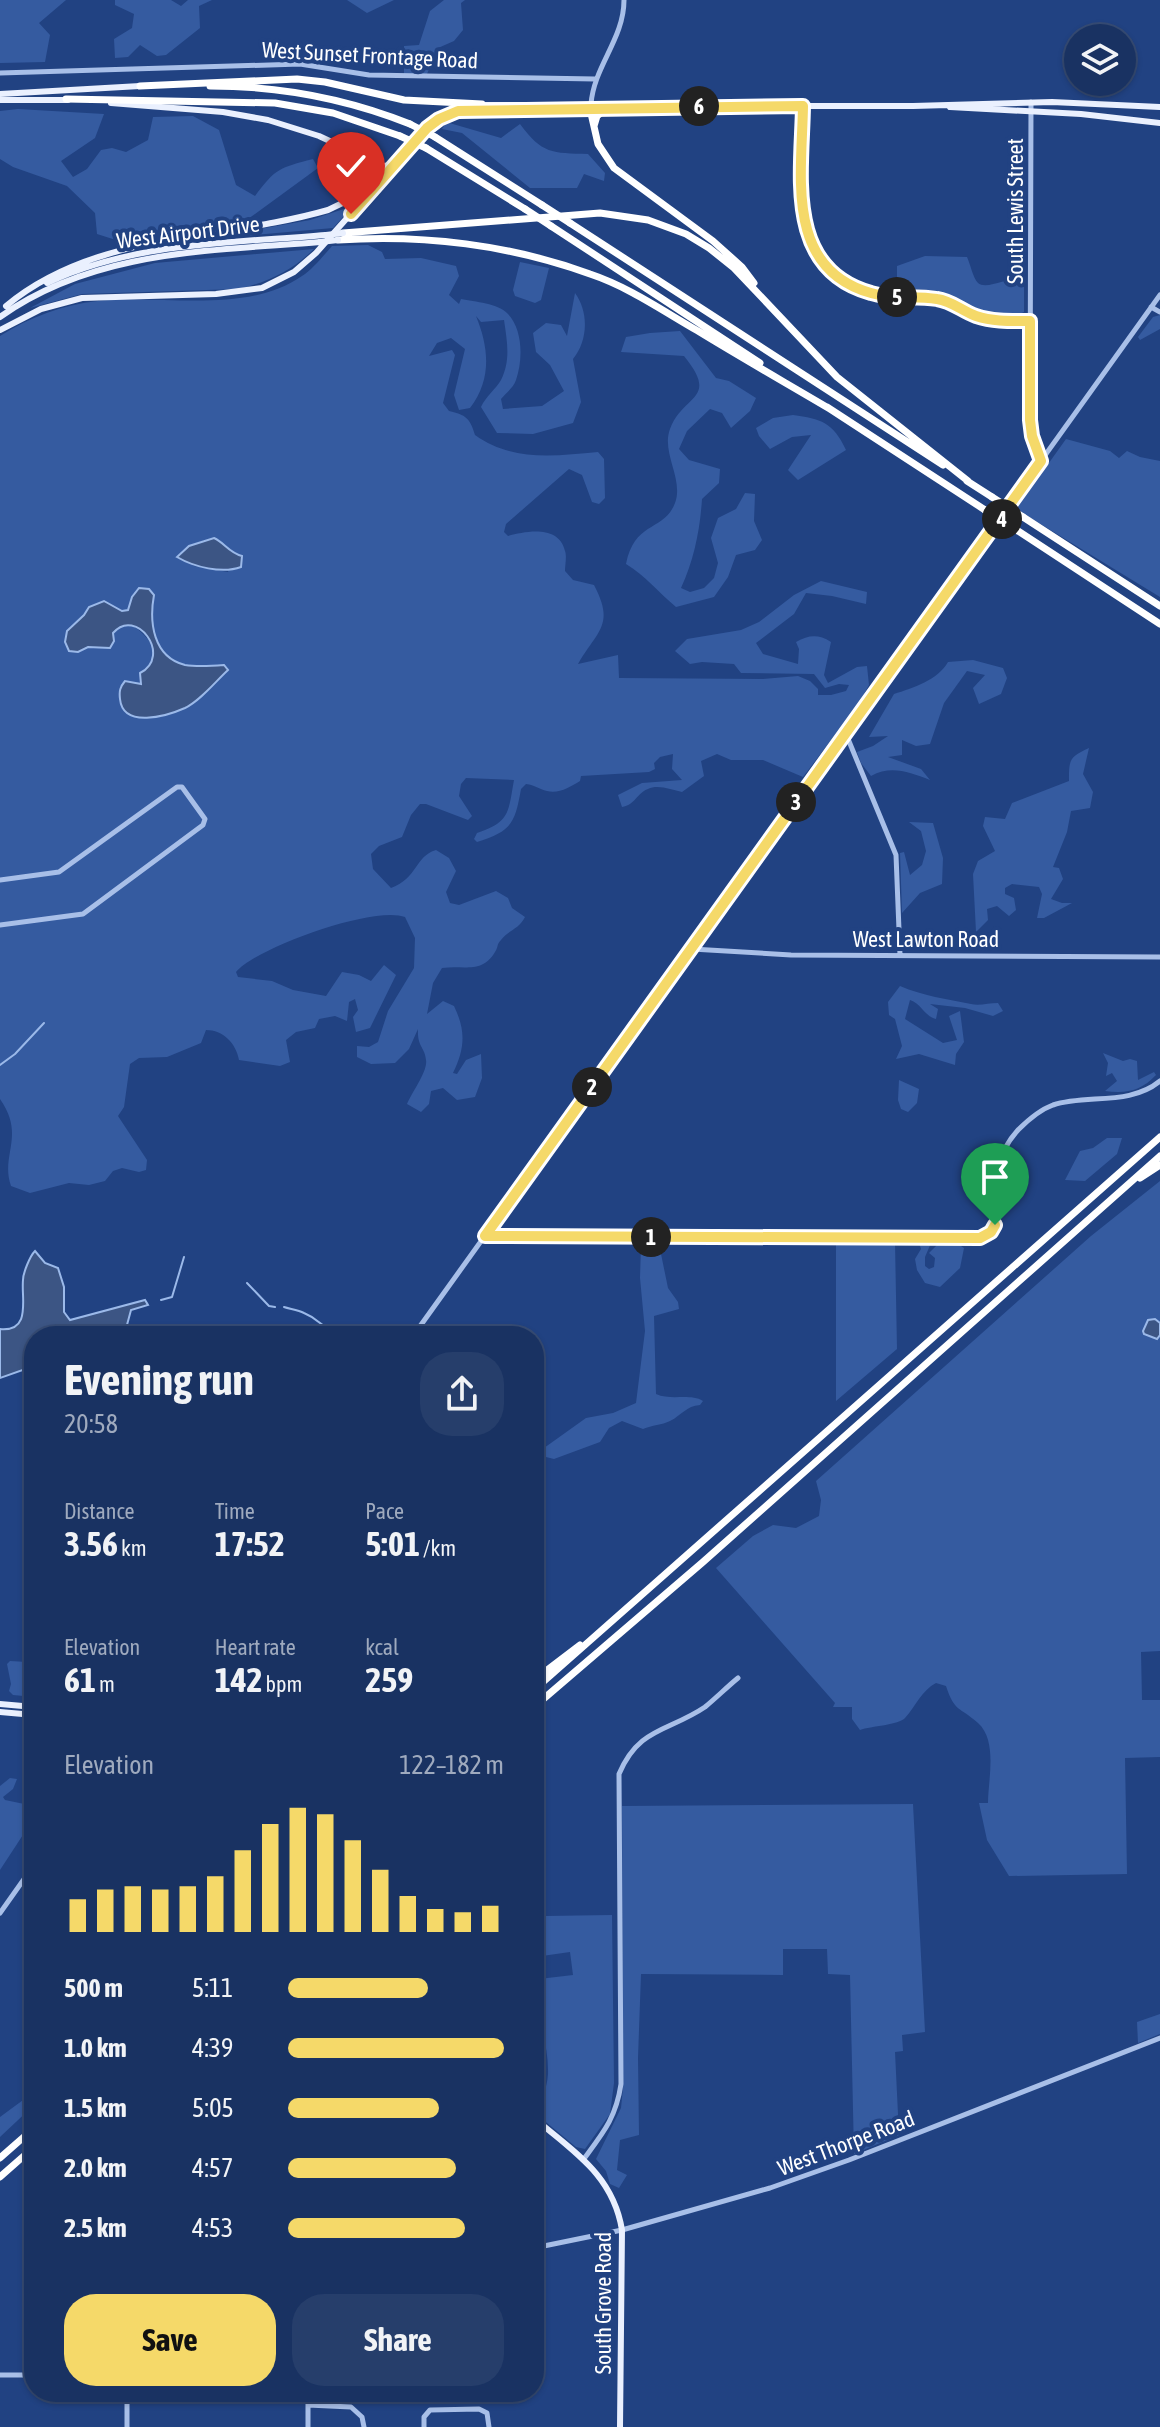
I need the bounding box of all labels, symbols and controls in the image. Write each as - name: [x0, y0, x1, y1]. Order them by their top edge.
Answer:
- map controls: [1064, 24, 1136, 96]
- button: layers: [1064, 24, 1136, 96]
- street label: West Sunset Frontage Road: [261, 36, 479, 74]
- pin: 6: [679, 86, 719, 126]
- text: 6: [694, 93, 704, 119]
- pin: [317, 132, 385, 214]
- street label: South Lewis Street: [1002, 138, 1028, 284]
- icon: check: [329, 144, 373, 188]
- street label: West Airport Drive: [115, 210, 261, 254]
- pin: 5: [877, 277, 917, 317]
- text: 5: [892, 284, 902, 310]
- pin: 4: [982, 499, 1022, 539]
- text: 4: [997, 506, 1007, 532]
- pin: 3: [776, 782, 816, 822]
- text: 3: [791, 789, 801, 815]
- street label: West Lawton Road: [853, 926, 999, 952]
- pin: 2: [572, 1067, 612, 1107]
- text: 2: [587, 1074, 597, 1100]
- pin: [961, 1143, 1029, 1225]
- icon: arrive: [973, 1155, 1017, 1199]
- pin: 1: [631, 1217, 671, 1257]
- text: 1: [646, 1224, 656, 1250]
- button: share: [420, 1352, 504, 1436]
- text: Evening run: [64, 1354, 254, 1404]
- text: 20:58: [64, 1409, 118, 1439]
- text: Distance: [64, 1498, 135, 1524]
- text: Time: [215, 1498, 255, 1524]
- text: Pace: [365, 1498, 404, 1524]
- text: 3.56: [64, 1524, 118, 1563]
- text: 17:52: [215, 1524, 285, 1563]
- text: 5:01: [365, 1524, 420, 1563]
- text: km: [118, 1535, 147, 1561]
- text: /km: [420, 1535, 456, 1561]
- text: Elevation: [64, 1634, 140, 1660]
- text: Heart rate: [215, 1634, 296, 1660]
- text: kcal: [365, 1634, 399, 1660]
- text: 61: [64, 1660, 96, 1699]
- text: 142: [215, 1660, 263, 1699]
- text: 259: [365, 1660, 413, 1699]
- text: m: [96, 1671, 115, 1697]
- text: bpm: [263, 1671, 302, 1697]
- text: Elevation: [64, 1750, 154, 1780]
- text: 122–182 m: [399, 1750, 504, 1780]
- text: 500 m: [64, 1973, 123, 2003]
- text: 5:11: [192, 1973, 233, 2003]
- text: 1.0 km: [64, 2033, 127, 2063]
- text: 4:39: [192, 2033, 233, 2063]
- text: 1.5 km: [64, 2093, 127, 2123]
- text: 5:05: [192, 2093, 234, 2123]
- street label: West Thorpe Road: [774, 2105, 918, 2181]
- text: 2.0 km: [64, 2153, 127, 2183]
- text: 4:57: [192, 2153, 233, 2183]
- text: 2.5 km: [64, 2213, 127, 2243]
- text: 4:53: [192, 2213, 233, 2243]
- street label: South Grove Road: [590, 2232, 616, 2374]
- button: Save: [64, 2294, 276, 2386]
- button: Share: [292, 2294, 504, 2386]

